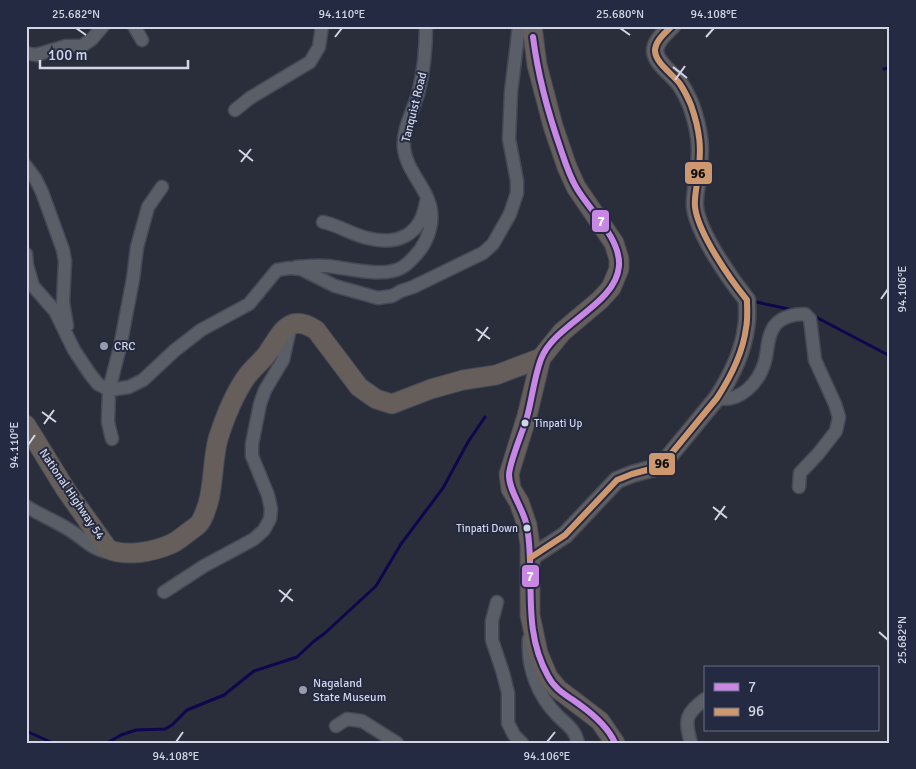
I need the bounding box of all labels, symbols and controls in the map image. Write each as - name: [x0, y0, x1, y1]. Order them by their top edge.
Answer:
- text: 25.682°N: [52, 7, 100, 22]
- text: 94.110°E: [319, 7, 366, 22]
- text: 25.680°N: [596, 7, 644, 22]
- text: 94.108°E: [691, 7, 738, 22]
- scale bar: [40, 38, 188, 70]
- text: 100 m: [48, 46, 88, 64]
- street label: Tanquist Road: [399, 71, 430, 144]
- line badge: 96: [684, 161, 713, 185]
- text: 96: [690, 165, 706, 182]
- line badge: 7: [591, 209, 610, 233]
- text: 7: [597, 213, 605, 230]
- text: 94.106°E: [895, 265, 910, 312]
- place label: CRC: [114, 339, 136, 354]
- marker: CRC: [98, 340, 110, 352]
- place label: Tinpati Up: [534, 417, 582, 430]
- marker: Tinpati Up: [520, 418, 530, 428]
- text: 94.110°E: [7, 421, 22, 468]
- street label: National Highway 54: [36, 446, 108, 543]
- line badge: 96: [648, 452, 676, 476]
- text: 96: [654, 455, 670, 472]
- place label: Tinpati Down: [456, 522, 518, 535]
- marker: Tinpati Down: [522, 523, 532, 533]
- line badge: 7: [521, 564, 540, 588]
- text: 7: [526, 568, 534, 585]
- text: 25.682°N: [895, 616, 910, 664]
- legend: [704, 666, 878, 732]
- place label: Nagaland State Museum: [313, 676, 386, 705]
- text: 7: [748, 678, 756, 696]
- marker: Nagaland State Museum: [297, 684, 309, 696]
- text: 96: [748, 702, 764, 720]
- text: 94.108°E: [153, 749, 200, 764]
- text: 94.106°E: [524, 749, 571, 764]

